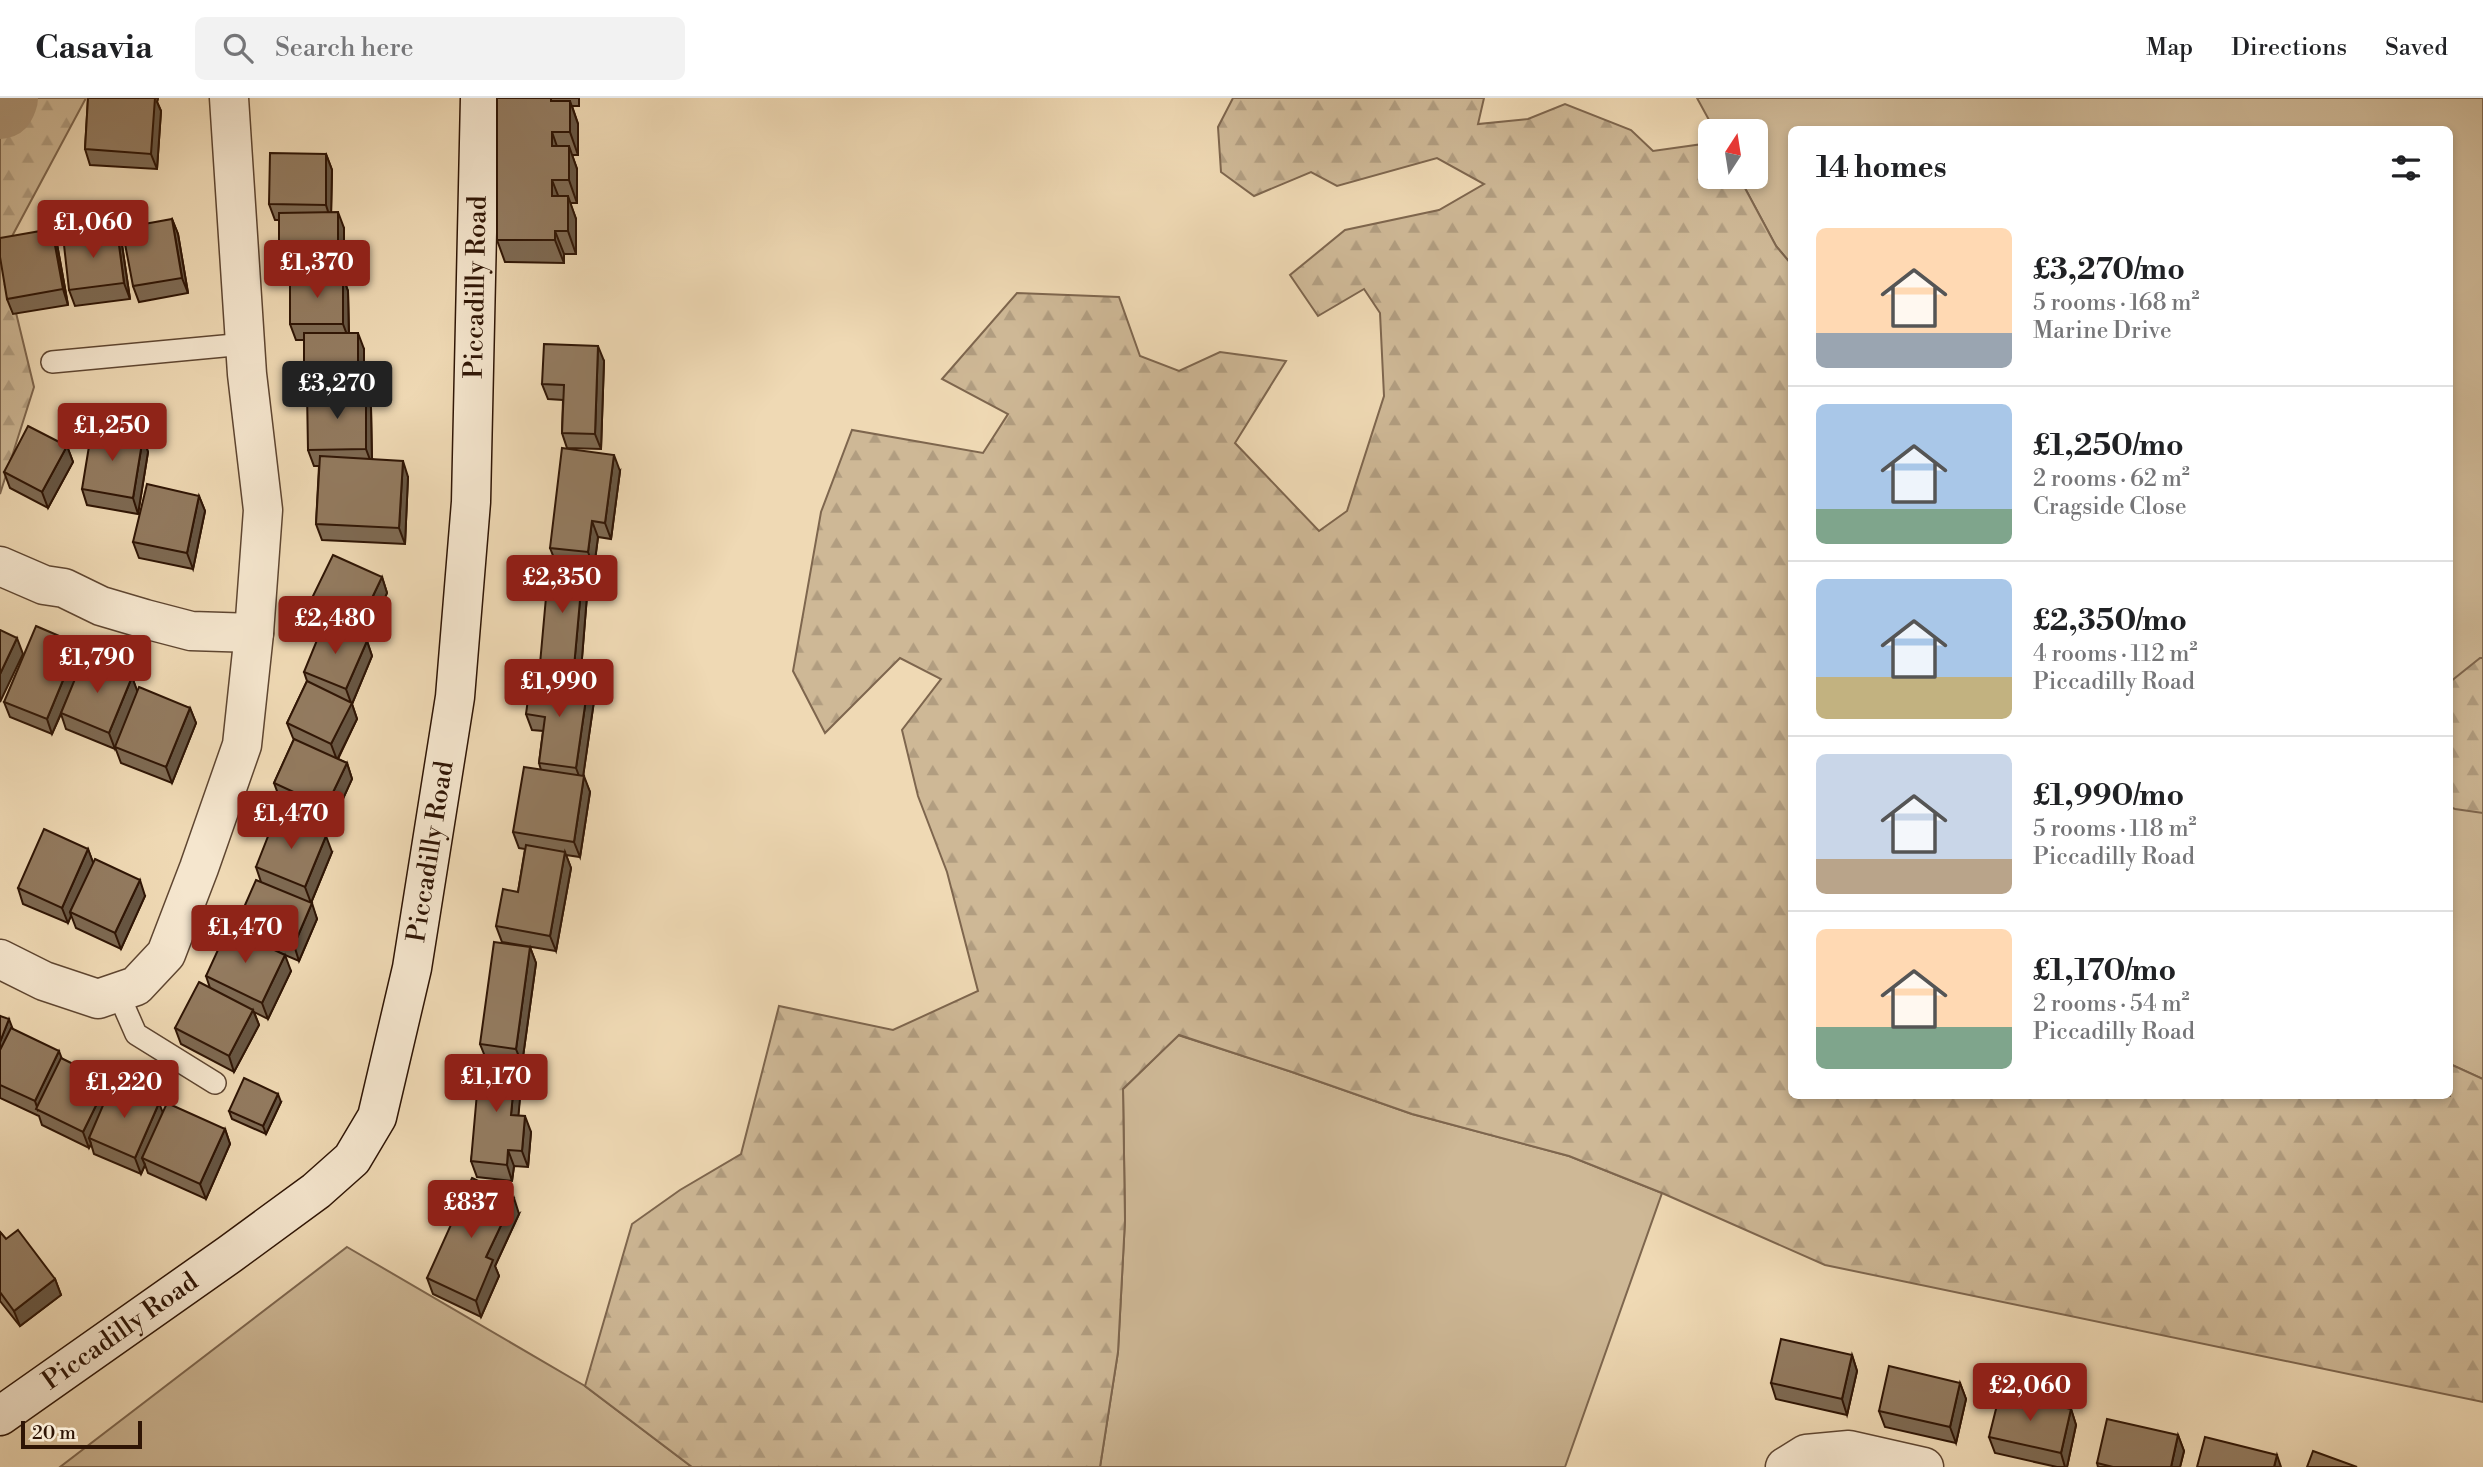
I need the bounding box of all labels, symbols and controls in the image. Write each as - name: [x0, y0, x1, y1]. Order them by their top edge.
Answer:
- search box: [195, 17, 685, 80]
- text: Casavia: [35, 28, 153, 69]
- icon: search: [219, 29, 257, 67]
- text: Search here: [275, 32, 414, 64]
- text: Map: [2146, 33, 2193, 63]
- text: Directions: [2231, 33, 2347, 63]
- text: Saved: [2385, 33, 2448, 63]
- north arrow: [1698, 119, 1768, 189]
- map controls: [1698, 119, 1768, 189]
- text: 14 homes: [1816, 149, 1947, 187]
- icon: filters: [2387, 149, 2425, 187]
- street label: Piccadilly Road: [458, 195, 494, 379]
- pin: £1,060: [36, 200, 150, 260]
- text: £1,060: [53, 209, 133, 237]
- pin: £1,370: [260, 240, 374, 300]
- text: £1,370: [280, 249, 354, 277]
- text: £3,270/mo: [2033, 251, 2185, 289]
- icon: home: [1872, 256, 1956, 340]
- text: 5 rooms · 168 m²: [2033, 289, 2200, 317]
- text: Marine Drive: [2033, 317, 2172, 345]
- pin: £3,270: [280, 362, 394, 421]
- text: £3,270: [298, 370, 376, 398]
- pin: £1,250: [55, 404, 169, 463]
- text: £1,250: [74, 412, 150, 440]
- text: £1,250/mo: [2033, 427, 2184, 465]
- icon: home: [1872, 432, 1956, 516]
- text: 2 rooms · 62 m²: [2033, 465, 2190, 493]
- text: Cragside Close: [2033, 493, 2187, 521]
- pin: £2,350: [505, 556, 619, 615]
- text: £2,350: [522, 564, 602, 592]
- pin: £2,480: [278, 596, 392, 656]
- text: £2,350/mo: [2033, 602, 2187, 640]
- text: £2,480: [294, 605, 376, 633]
- icon: home: [1872, 607, 1956, 691]
- pin: £1,790: [40, 636, 154, 695]
- text: 4 rooms · 112 m²: [2033, 640, 2198, 668]
- text: £1,790: [59, 644, 135, 672]
- pin: £1,990: [502, 660, 616, 719]
- text: £1,990: [521, 668, 597, 696]
- text: Piccadilly Road: [2033, 668, 2195, 696]
- street label: Piccadilly Road: [400, 758, 461, 944]
- text: £1,990/mo: [2033, 777, 2184, 815]
- icon: home: [1872, 782, 1956, 866]
- pin: £1,470: [234, 792, 348, 851]
- text: £1,470: [253, 800, 329, 828]
- text: 5 rooms · 118 m²: [2033, 815, 2197, 843]
- text: Piccadilly Road: [2033, 843, 2195, 871]
- pin: £1,470: [188, 906, 302, 965]
- text: £1,470: [207, 914, 283, 942]
- text: £1,170/mo: [2033, 952, 2176, 990]
- icon: home: [1872, 957, 1956, 1041]
- text: 2 rooms · 54 m²: [2033, 990, 2190, 1018]
- text: Piccadilly Road: [2033, 1018, 2195, 1046]
- pin: £1,170: [439, 1054, 553, 1114]
- pin: £1,220: [67, 1060, 181, 1120]
- text: £1,170: [461, 1063, 531, 1091]
- text: £1,220: [86, 1069, 162, 1097]
- pin: £837: [430, 1180, 512, 1240]
- text: £837: [444, 1189, 498, 1217]
- street label: Piccadilly Road: [36, 1265, 204, 1397]
- pin: £2,060: [1973, 1364, 2087, 1423]
- text: £2,060: [1989, 1372, 2071, 1400]
- scale bar: [21, 1418, 142, 1450]
- text: 20 m: [32, 1421, 76, 1445]

